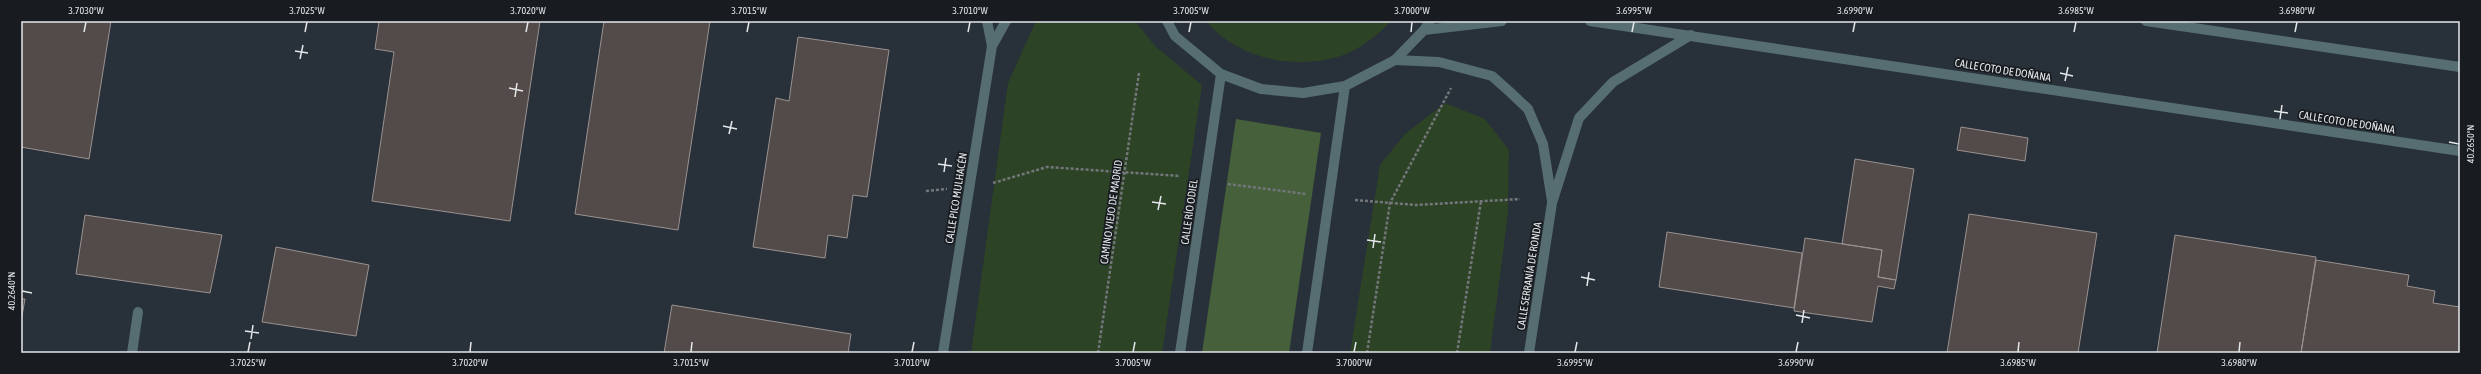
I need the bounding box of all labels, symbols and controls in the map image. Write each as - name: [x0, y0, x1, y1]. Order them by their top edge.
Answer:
- text: 3.7030°W: [68, 5, 104, 16]
- text: 3.7025°W: [289, 5, 325, 16]
- text: 3.7020°W: [510, 5, 546, 16]
- text: 3.7015°W: [731, 5, 767, 16]
- text: 3.7010°W: [952, 5, 988, 16]
- text: 3.7005°W: [1173, 5, 1209, 16]
- text: 3.7000°W: [1394, 5, 1430, 16]
- text: 3.6995°W: [1616, 5, 1652, 16]
- text: 3.6990°W: [1837, 5, 1873, 16]
- text: 3.6985°W: [2058, 5, 2094, 16]
- text: 3.6980°W: [2279, 5, 2315, 16]
- street label: CALLE COTO DE DOÑANA: [1954, 56, 2053, 84]
- street label: CALLE COTO DE DOÑANA: [2298, 108, 2397, 136]
- text: 40.2650°N: [2465, 125, 2476, 163]
- street label: CALLE PICO MULHACÉN: [943, 152, 969, 244]
- street label: CAMINO VIEJO DE MADRID: [1098, 159, 1124, 265]
- street label: CALLE RÍO ODIEL: [1178, 178, 1200, 245]
- street label: CALLE SERRANÍA DE RONDA: [1515, 221, 1544, 331]
- text: 40.2640°N: [6, 272, 17, 310]
- text: 3.7025°W: [230, 357, 266, 368]
- text: 3.7020°W: [452, 357, 488, 368]
- text: 3.7015°W: [673, 357, 709, 368]
- text: 3.7010°W: [894, 357, 930, 368]
- text: 3.7005°W: [1115, 357, 1151, 368]
- text: 3.7000°W: [1336, 357, 1372, 368]
- text: 3.6995°W: [1557, 357, 1593, 368]
- text: 3.6990°W: [1778, 357, 1814, 368]
- text: 3.6985°W: [2000, 357, 2036, 368]
- text: 3.6980°W: [2221, 357, 2257, 368]

